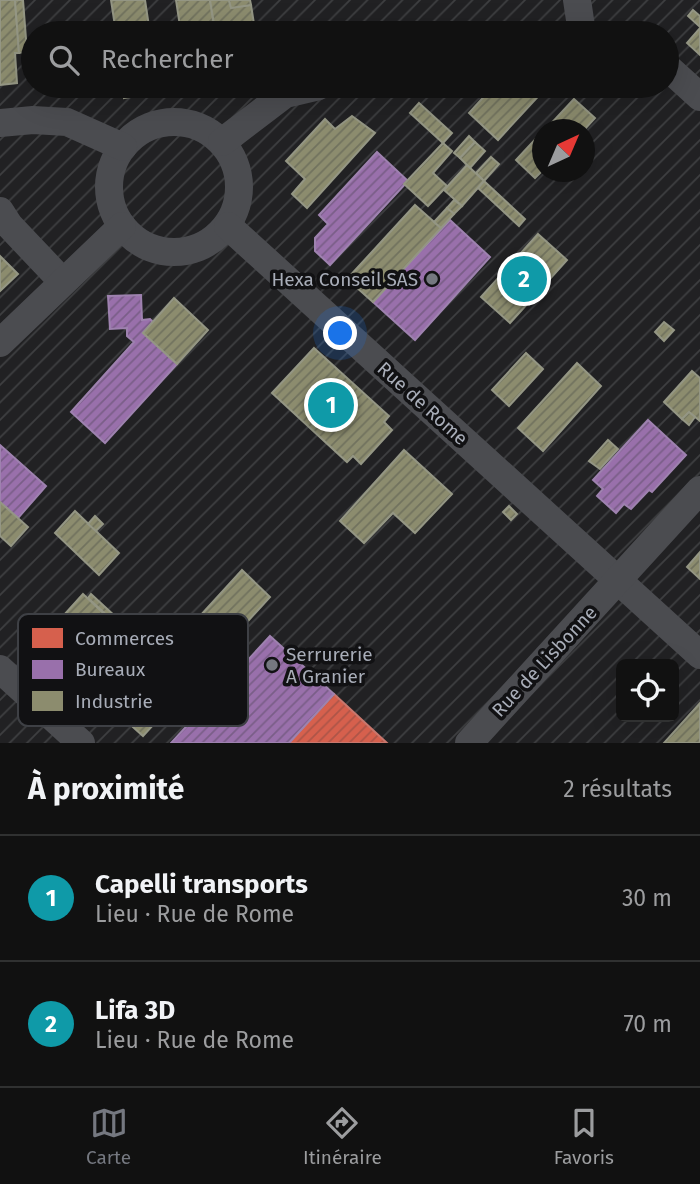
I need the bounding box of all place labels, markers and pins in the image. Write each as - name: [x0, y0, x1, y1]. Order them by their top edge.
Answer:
- pin: 2: [501, 253, 547, 305]
- place label: Hexa Conseil SAS: [271, 268, 418, 291]
- marker: Hexa Conseil SAS: [424, 271, 440, 287]
- pin: 1: [308, 379, 354, 431]
- place label: Serrurerie A Granier: [286, 643, 373, 688]
- marker: Serrurerie A Granier: [264, 657, 280, 673]

